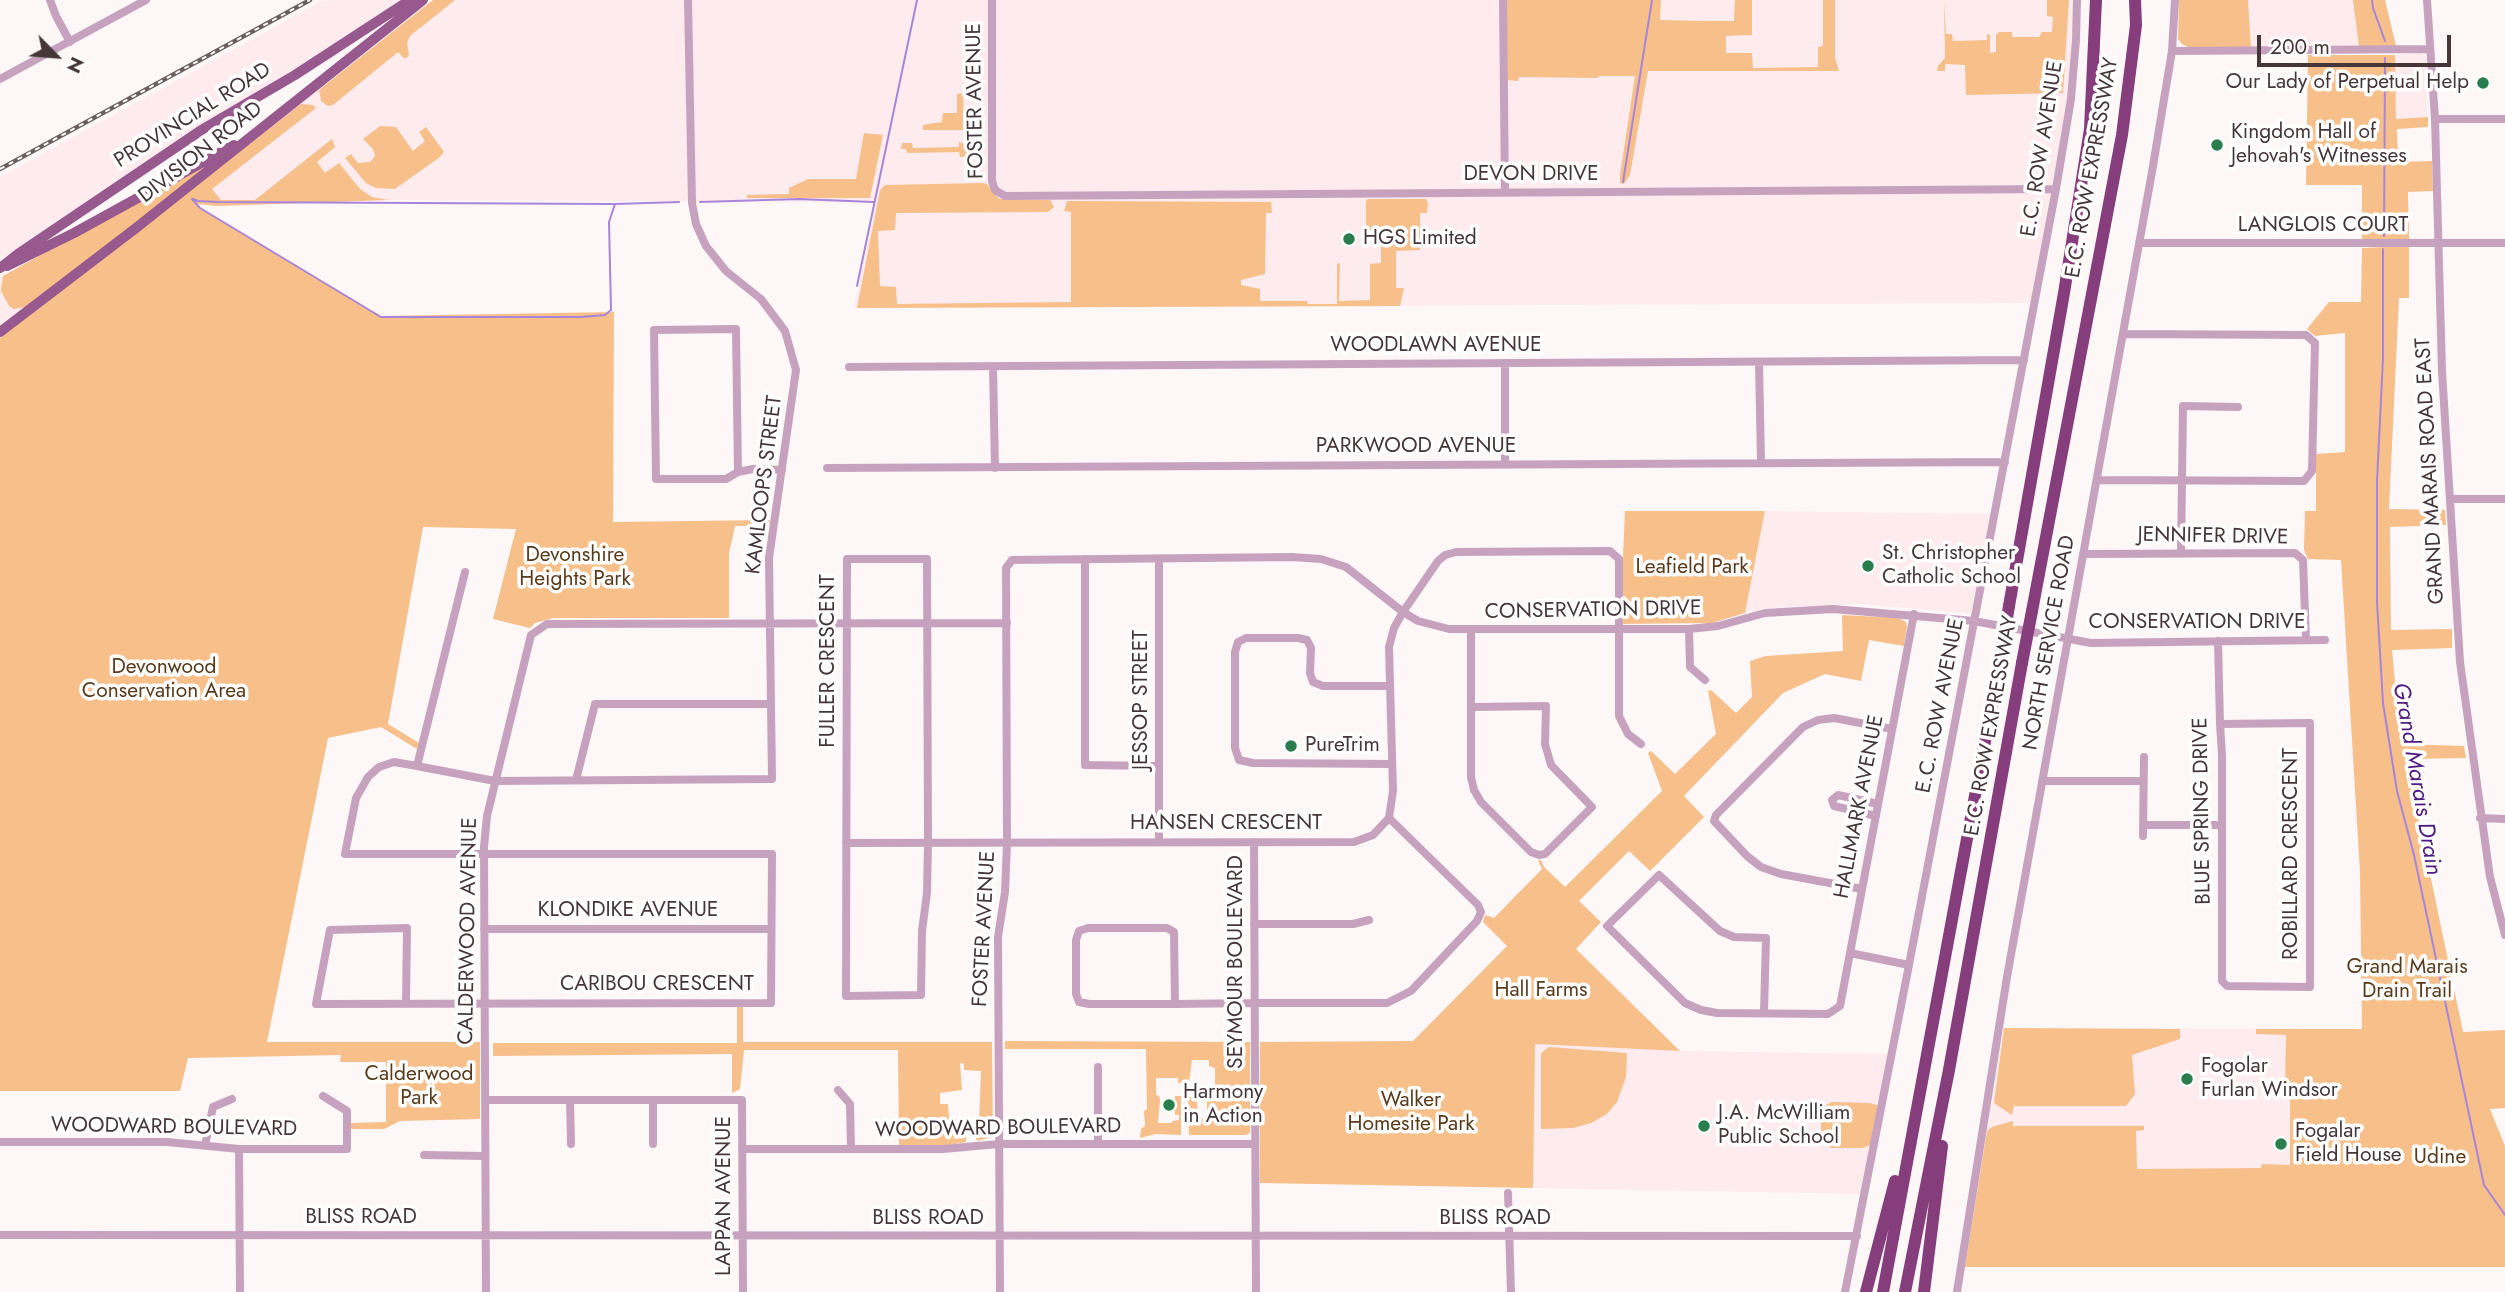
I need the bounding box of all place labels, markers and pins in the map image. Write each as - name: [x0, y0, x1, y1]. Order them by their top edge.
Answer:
- place label: Our Lady of Perpetual Help: [2225, 70, 2469, 96]
- marker: Our Lady of Perpetual Help: [2475, 75, 2491, 91]
- place label: Kingdom Hall of Jehovah's Witnesses: [2231, 120, 2407, 170]
- marker: Kingdom Hall of Jehovah's Witnesses: [2209, 137, 2225, 153]
- place label: HGS Limited: [1363, 226, 1477, 252]
- marker: HGS Limited: [1341, 231, 1357, 247]
- place label: St. Christopher Catholic School: [1882, 541, 2021, 591]
- marker: St. Christopher Catholic School: [1860, 558, 1876, 574]
- place label: PureTrim: [1305, 733, 1380, 759]
- marker: PureTrim: [1283, 738, 1299, 754]
- place label: Fogolar Furlan Windsor: [2201, 1054, 2338, 1104]
- marker: Fogolar Furlan Windsor: [2179, 1071, 2195, 1087]
- place label: Harmony in Action: [1183, 1080, 1263, 1130]
- marker: Harmony in Action: [1161, 1097, 1177, 1113]
- place label: J.A. McWilliam Public School: [1718, 1101, 1850, 1151]
- marker: J.A. McWilliam Public School: [1696, 1118, 1712, 1134]
- place label: Fogalar Field House: [2295, 1119, 2402, 1169]
- marker: Fogalar Field House: [2273, 1136, 2289, 1152]

